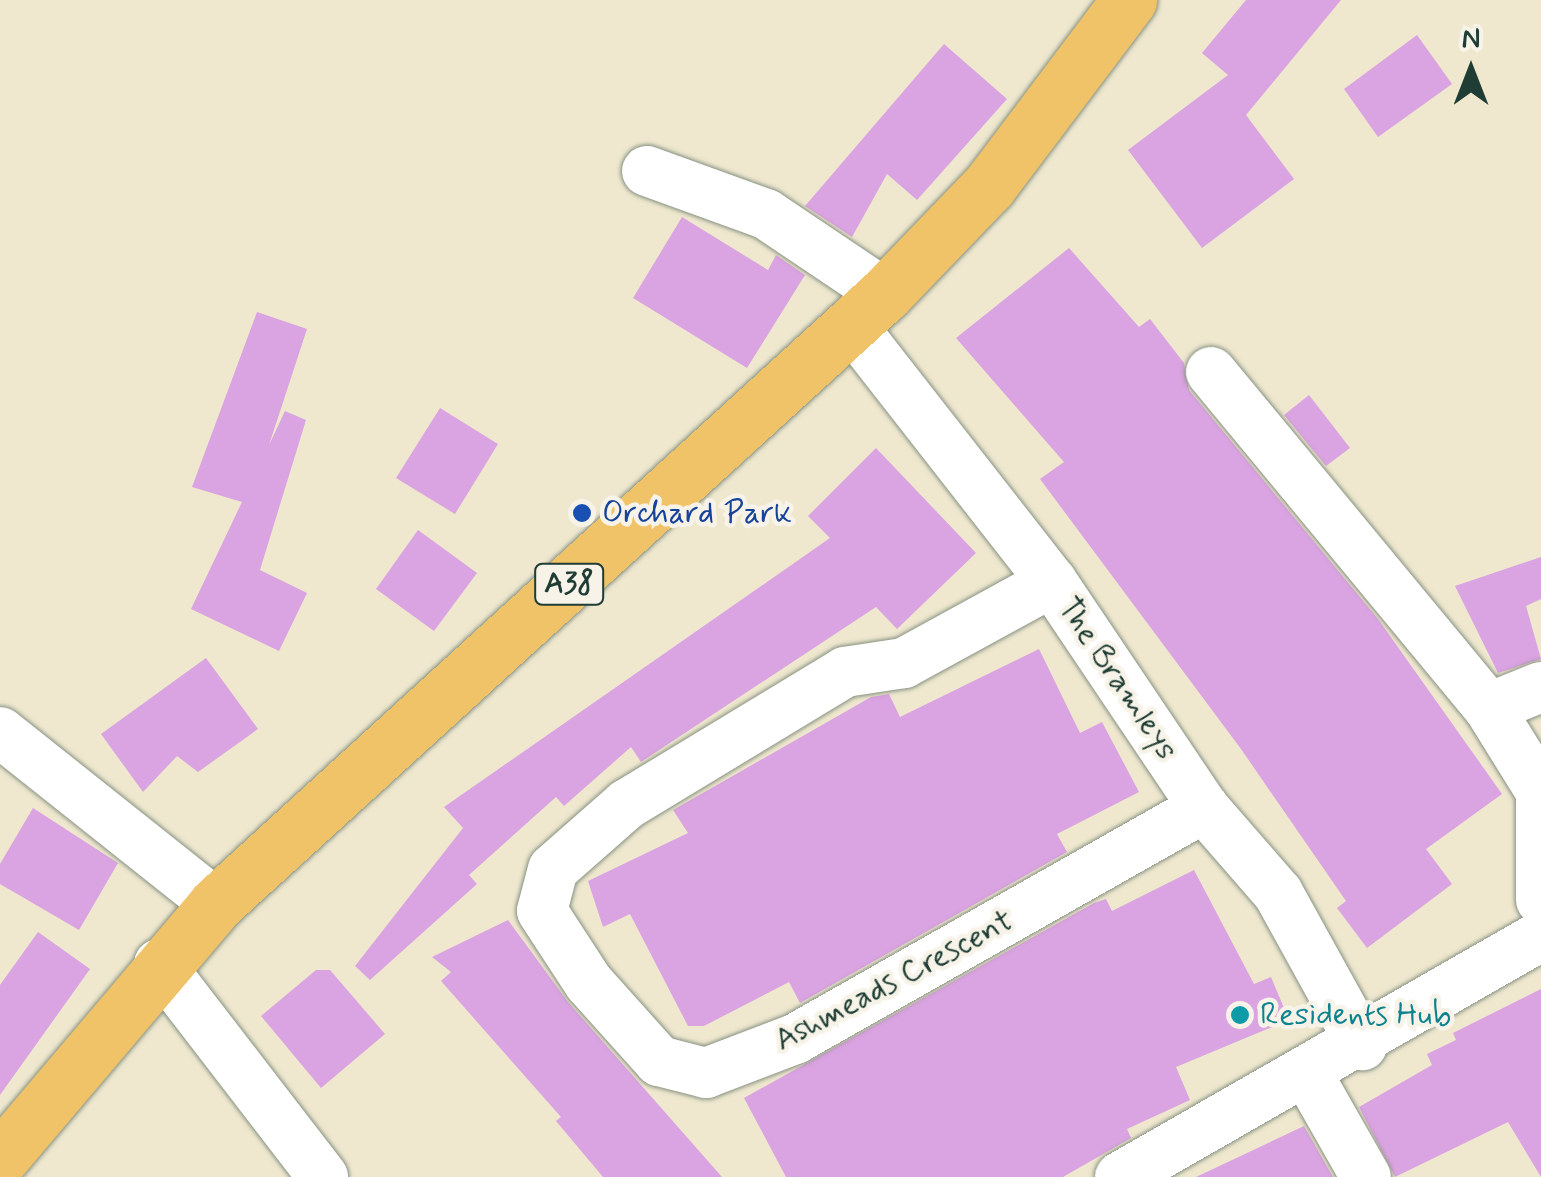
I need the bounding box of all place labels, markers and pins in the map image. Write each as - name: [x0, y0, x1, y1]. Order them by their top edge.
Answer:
- place label: Orchard Park: [602, 494, 786, 532]
- marker: Orchard Park: [571, 502, 593, 524]
- place label: Residents Hub: [1260, 996, 1451, 1034]
- marker: Residents Hub: [1229, 1004, 1251, 1026]

